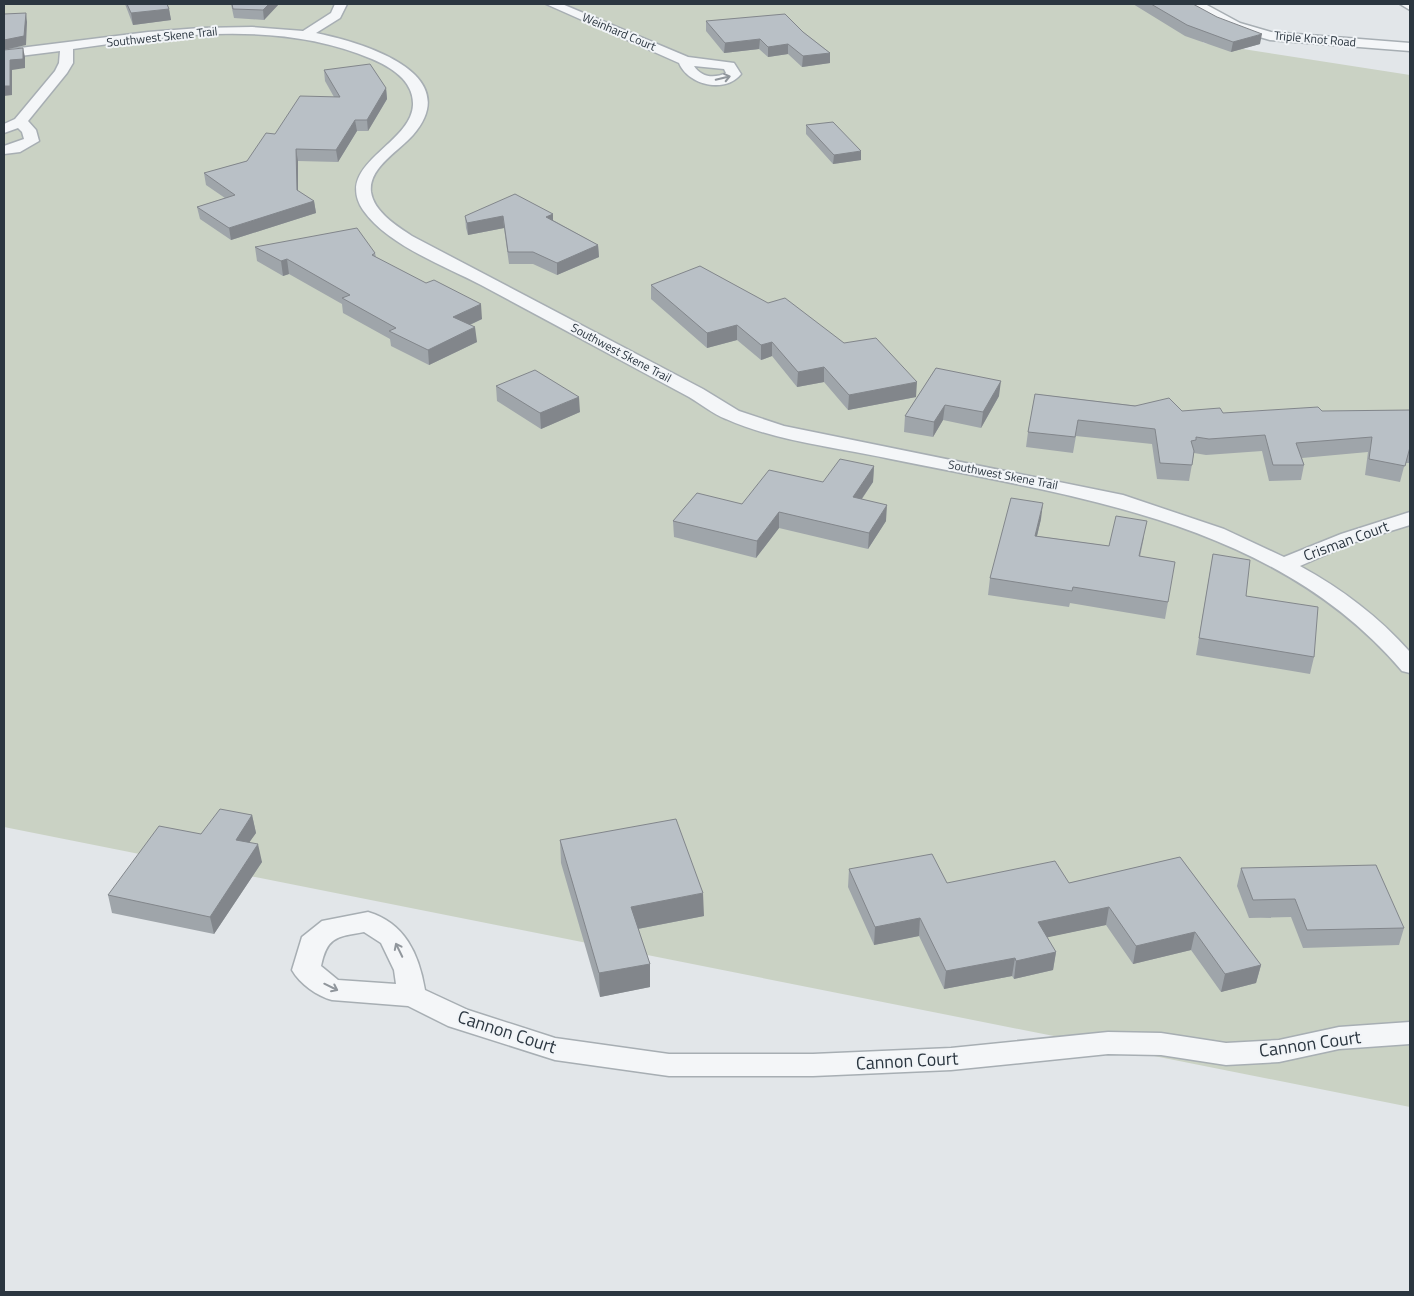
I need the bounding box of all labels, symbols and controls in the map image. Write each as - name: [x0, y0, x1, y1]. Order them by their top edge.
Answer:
- street label: Weinhard Court: [579, 7, 660, 56]
- street label: Southwest Skene Trail: [105, 21, 218, 52]
- street label: Triple Knot Road: [1273, 25, 1357, 52]
- one-way arrow: [715, 73, 731, 82]
- street label: Southwest Skene Trail: [568, 318, 675, 387]
- street label: Southwest Skene Trail: [947, 455, 1060, 494]
- street label: Crisman Court: [1300, 514, 1392, 567]
- one-way arrow: [394, 943, 403, 958]
- one-way arrow: [323, 982, 338, 992]
- street label: Cannon Court: [454, 1003, 561, 1060]
- street label: Cannon Court: [1257, 1023, 1363, 1064]
- street label: Cannon Court: [855, 1044, 960, 1077]

